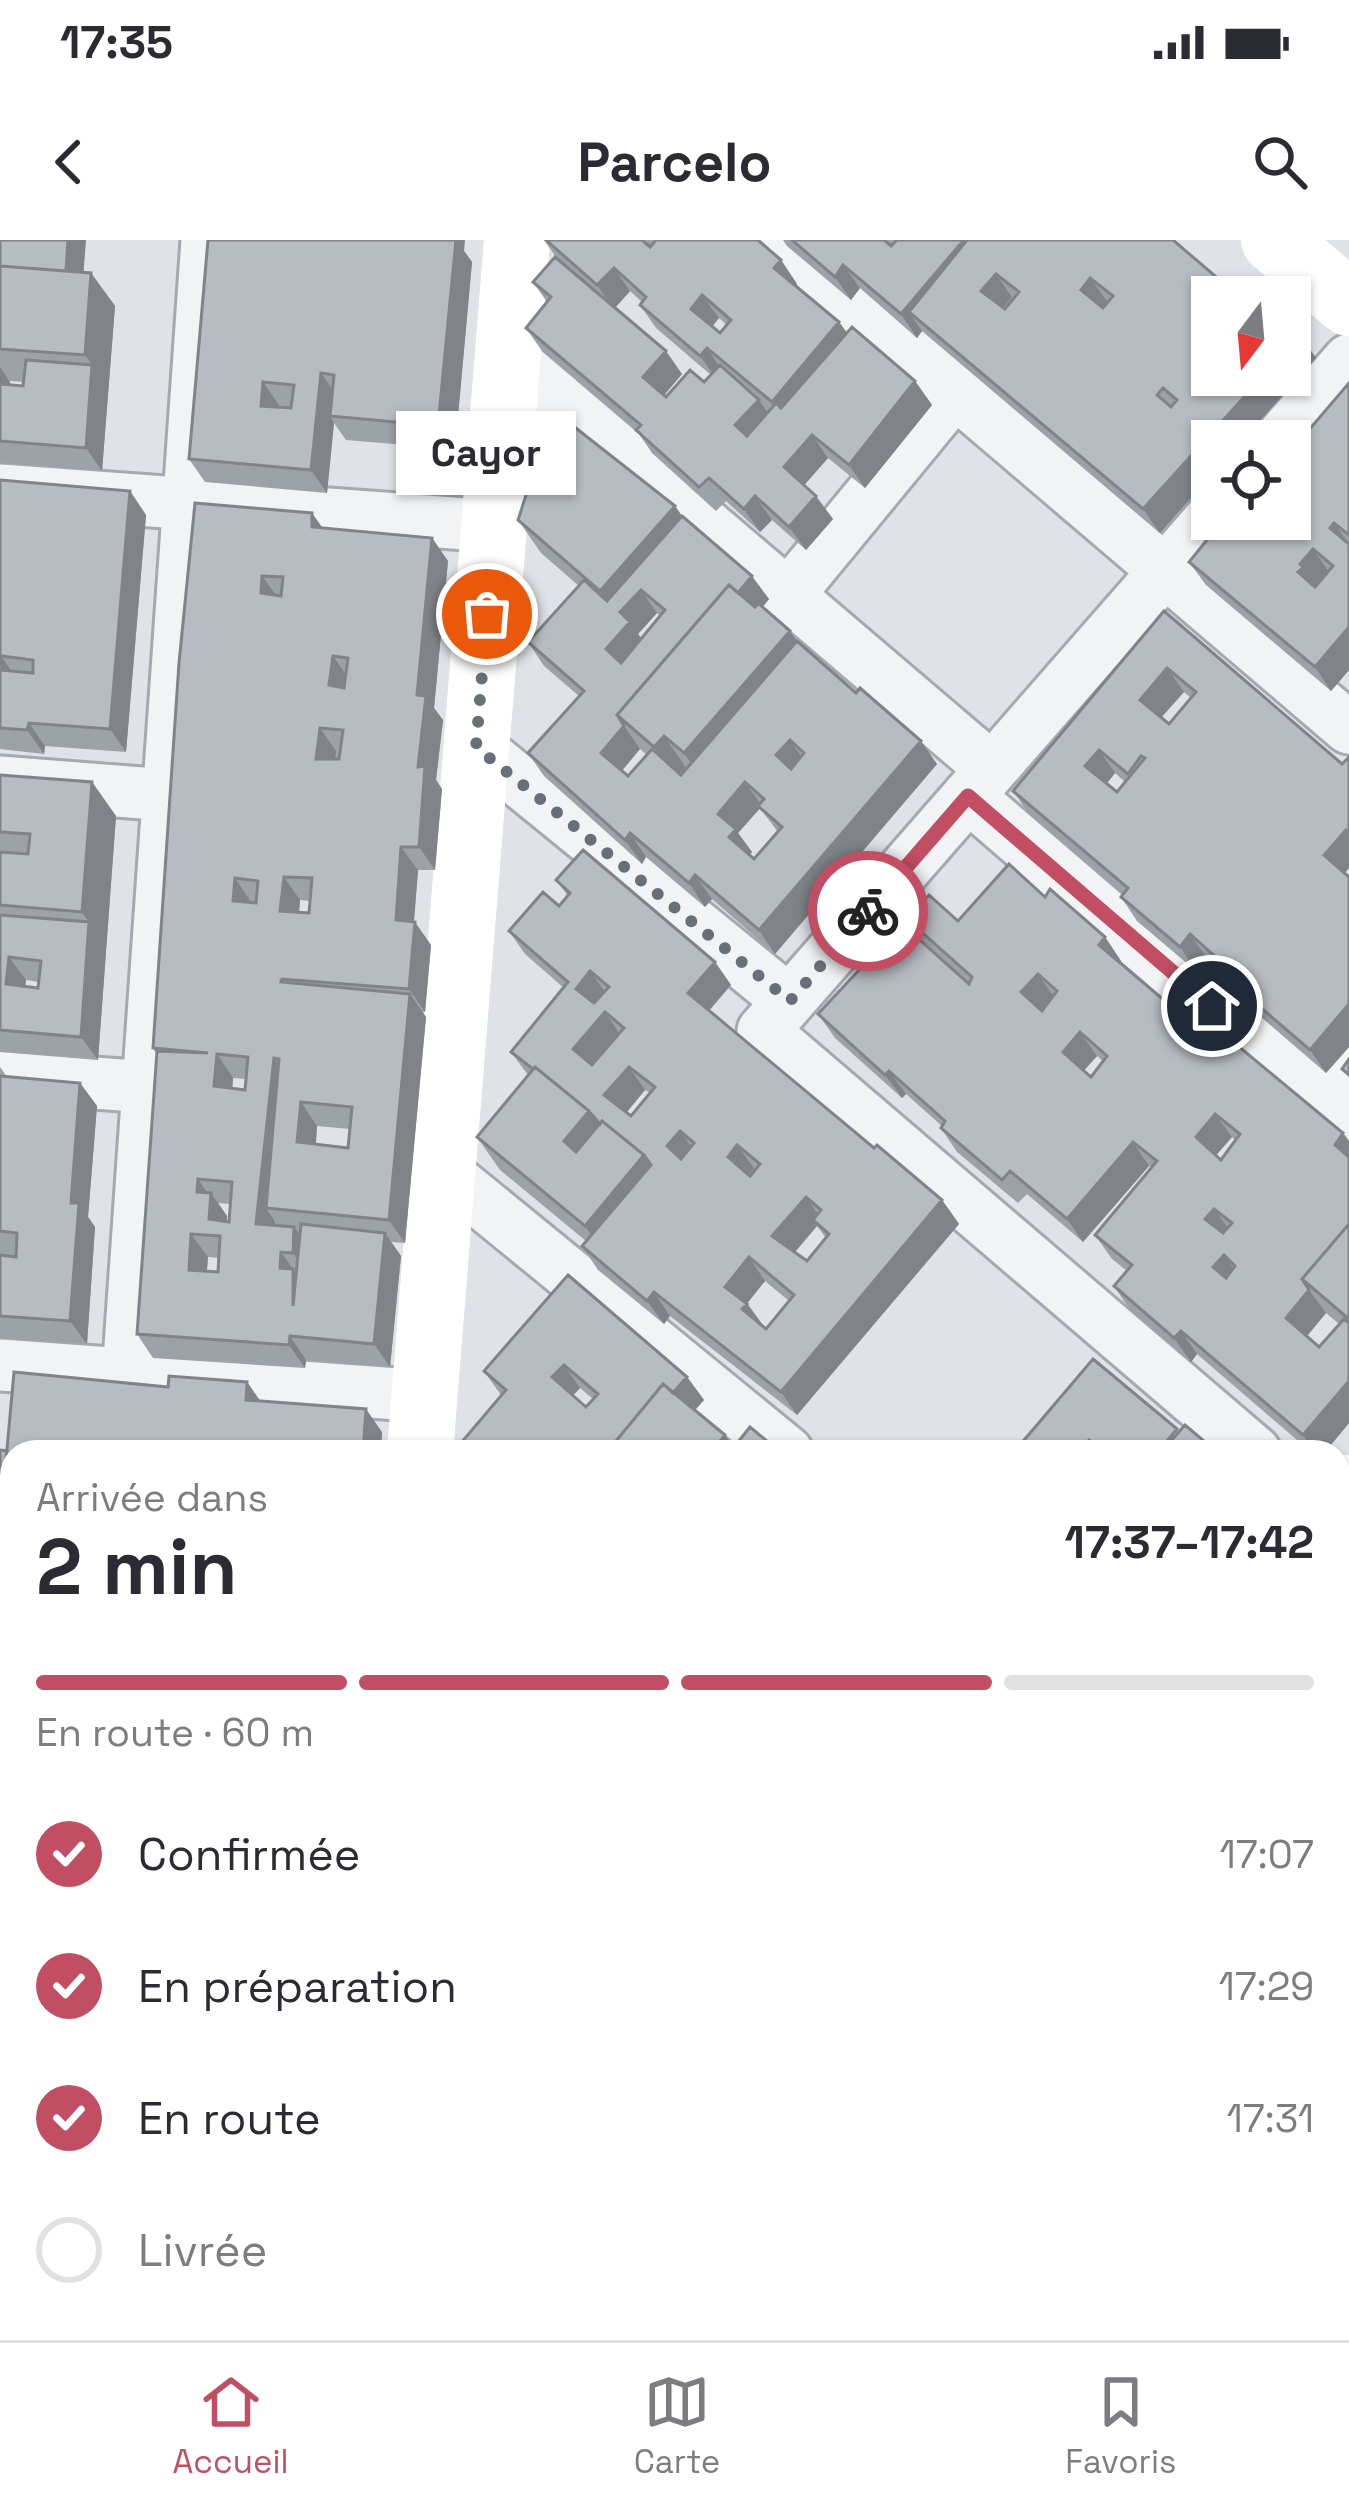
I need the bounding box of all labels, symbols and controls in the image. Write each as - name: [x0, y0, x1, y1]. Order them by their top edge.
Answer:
- text: 17:35: [60, 14, 173, 71]
- text: Parcelo: [578, 128, 771, 197]
- icon: back: [36, 129, 102, 195]
- icon: search: [1247, 129, 1313, 195]
- north arrow: [1191, 276, 1311, 396]
- map controls: [1191, 276, 1311, 540]
- callout: Cayor: [397, 410, 577, 494]
- button: locate: [1191, 420, 1311, 540]
- text: Cayor: [431, 428, 541, 477]
- pin: [436, 563, 538, 665]
- icon: bag: [454, 581, 520, 647]
- courier: [808, 851, 928, 971]
- icon: bike: [835, 878, 901, 944]
- pin: [1161, 955, 1263, 1057]
- icon: home: [1179, 973, 1245, 1039]
- text: Arrivée dans: [36, 1473, 268, 1522]
- text: 17:37–17:42: [1065, 1514, 1314, 1571]
- text: 2 min: [36, 1517, 238, 1617]
- text: En route · 60 m: [36, 1708, 314, 1757]
- icon: check: [36, 1821, 102, 1887]
- text: Confirmée: [138, 1826, 360, 1883]
- text: 17:07: [1220, 1830, 1314, 1879]
- icon: check: [36, 1953, 102, 2019]
- text: En préparation: [138, 1958, 457, 2015]
- text: 17:29: [1219, 1962, 1314, 2011]
- icon: check: [36, 2085, 102, 2151]
- text: En route: [138, 2090, 321, 2147]
- text: 17:31: [1227, 2094, 1314, 2143]
- text: Livrée: [138, 2222, 267, 2279]
- tab: Accueil: [172, 2369, 289, 2483]
- tab: Carte: [634, 2369, 720, 2483]
- tab: Favoris: [1065, 2369, 1176, 2483]

